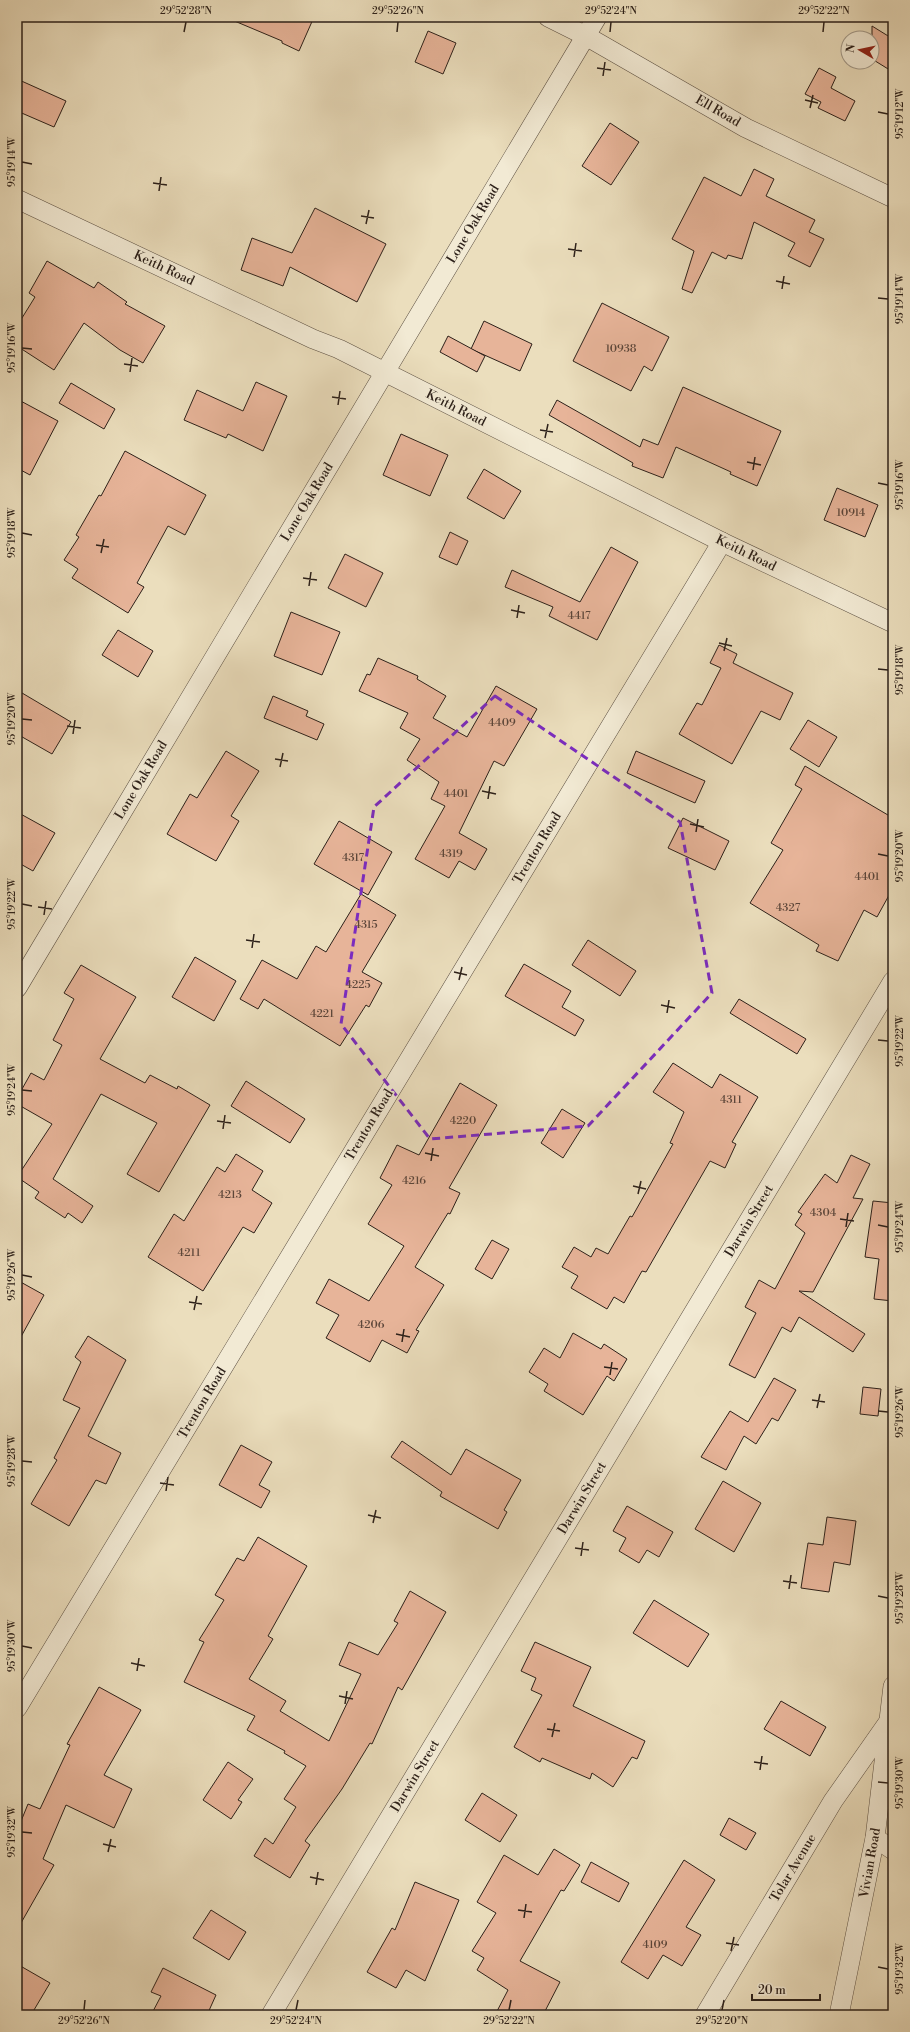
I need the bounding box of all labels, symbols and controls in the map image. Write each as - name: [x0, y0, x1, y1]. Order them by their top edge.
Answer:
- text: 29°52'28"N: [160, 5, 213, 17]
- text: 29°52'26"N: [372, 5, 425, 17]
- text: 29°52'24"N: [585, 5, 638, 17]
- text: 29°52'22"N: [798, 5, 850, 17]
- north arrow: [840, 30, 880, 70]
- text: N: [844, 43, 859, 54]
- text: 95°19'12"W: [894, 88, 906, 139]
- street label: Ell Road: [693, 92, 744, 131]
- text: 95°19'14"W: [6, 136, 18, 187]
- street label: Lone Oak Road: [443, 181, 503, 266]
- street label: Keith Road: [131, 247, 198, 289]
- text: 95°19'14"W: [894, 273, 906, 324]
- text: 95°19'16"W: [6, 322, 18, 373]
- house number: 10938: [605, 342, 637, 356]
- street label: Keith Road: [423, 386, 489, 430]
- street label: Lone Oak Road: [277, 459, 337, 544]
- text: 95°19'16"W: [894, 459, 906, 510]
- house number: 10914: [837, 506, 866, 520]
- text: 95°19'18"W: [6, 507, 18, 558]
- street label: Keith Road: [713, 531, 779, 575]
- house number: 4417: [567, 609, 591, 623]
- text: 95°19'18"W: [894, 644, 906, 695]
- text: 95°19'20"W: [6, 692, 18, 745]
- house number: 4409: [488, 716, 516, 730]
- street label: Lone Oak Road: [111, 737, 171, 822]
- house number: 4401: [444, 787, 469, 801]
- street label: Trenton Road: [509, 809, 565, 887]
- text: 95°19'20"W: [894, 829, 906, 882]
- house number: 4319: [439, 847, 463, 861]
- house number: 4317: [342, 851, 364, 865]
- house number: 4401: [855, 870, 880, 884]
- text: 95°19'22"W: [6, 877, 18, 930]
- house number: 4327: [776, 901, 801, 915]
- house number: 4315: [354, 918, 378, 932]
- house number: 4225: [345, 978, 371, 992]
- house number: 4221: [310, 1007, 334, 1021]
- text: 95°19'22"W: [894, 1014, 906, 1067]
- text: 95°19'24"W: [6, 1063, 18, 1116]
- street label: Trenton Road: [341, 1086, 397, 1164]
- house number: 4311: [720, 1093, 742, 1107]
- house number: 4220: [450, 1114, 476, 1128]
- house number: 4216: [402, 1174, 426, 1188]
- street label: Darwin Street: [721, 1182, 777, 1260]
- house number: 4213: [218, 1188, 242, 1202]
- text: 95°19'24"W: [894, 1200, 906, 1253]
- house number: 4304: [810, 1206, 837, 1220]
- house number: 4211: [178, 1246, 201, 1260]
- text: 95°19'26"W: [6, 1248, 18, 1301]
- house number: 4206: [358, 1318, 385, 1332]
- street label: Trenton Road: [174, 1364, 230, 1442]
- text: 95°19'26"W: [894, 1385, 906, 1438]
- text: 95°19'28"W: [6, 1434, 18, 1487]
- street label: Darwin Street: [554, 1459, 610, 1537]
- text: 95°19'28"W: [894, 1571, 906, 1624]
- text: 95°19'30"W: [6, 1619, 18, 1672]
- street label: Darwin Street: [387, 1737, 443, 1815]
- text: 95°19'30"W: [894, 1756, 906, 1809]
- text: 95°19'32"W: [6, 1805, 18, 1858]
- street label: Vivian Road: [856, 1826, 884, 1900]
- street label: Tolar Avenue: [766, 1831, 820, 1905]
- house number: 4109: [643, 1938, 668, 1952]
- text: 95°19'32"W: [894, 1942, 906, 1995]
- scale bar: [752, 1976, 820, 2002]
- text: 20 m: [758, 1983, 786, 1998]
- text: 29°52'26"N: [58, 2015, 111, 2027]
- text: 29°52'24"N: [270, 2015, 323, 2027]
- text: 29°52'22"N: [483, 2015, 535, 2027]
- text: 29°52'20"N: [696, 2015, 749, 2027]

